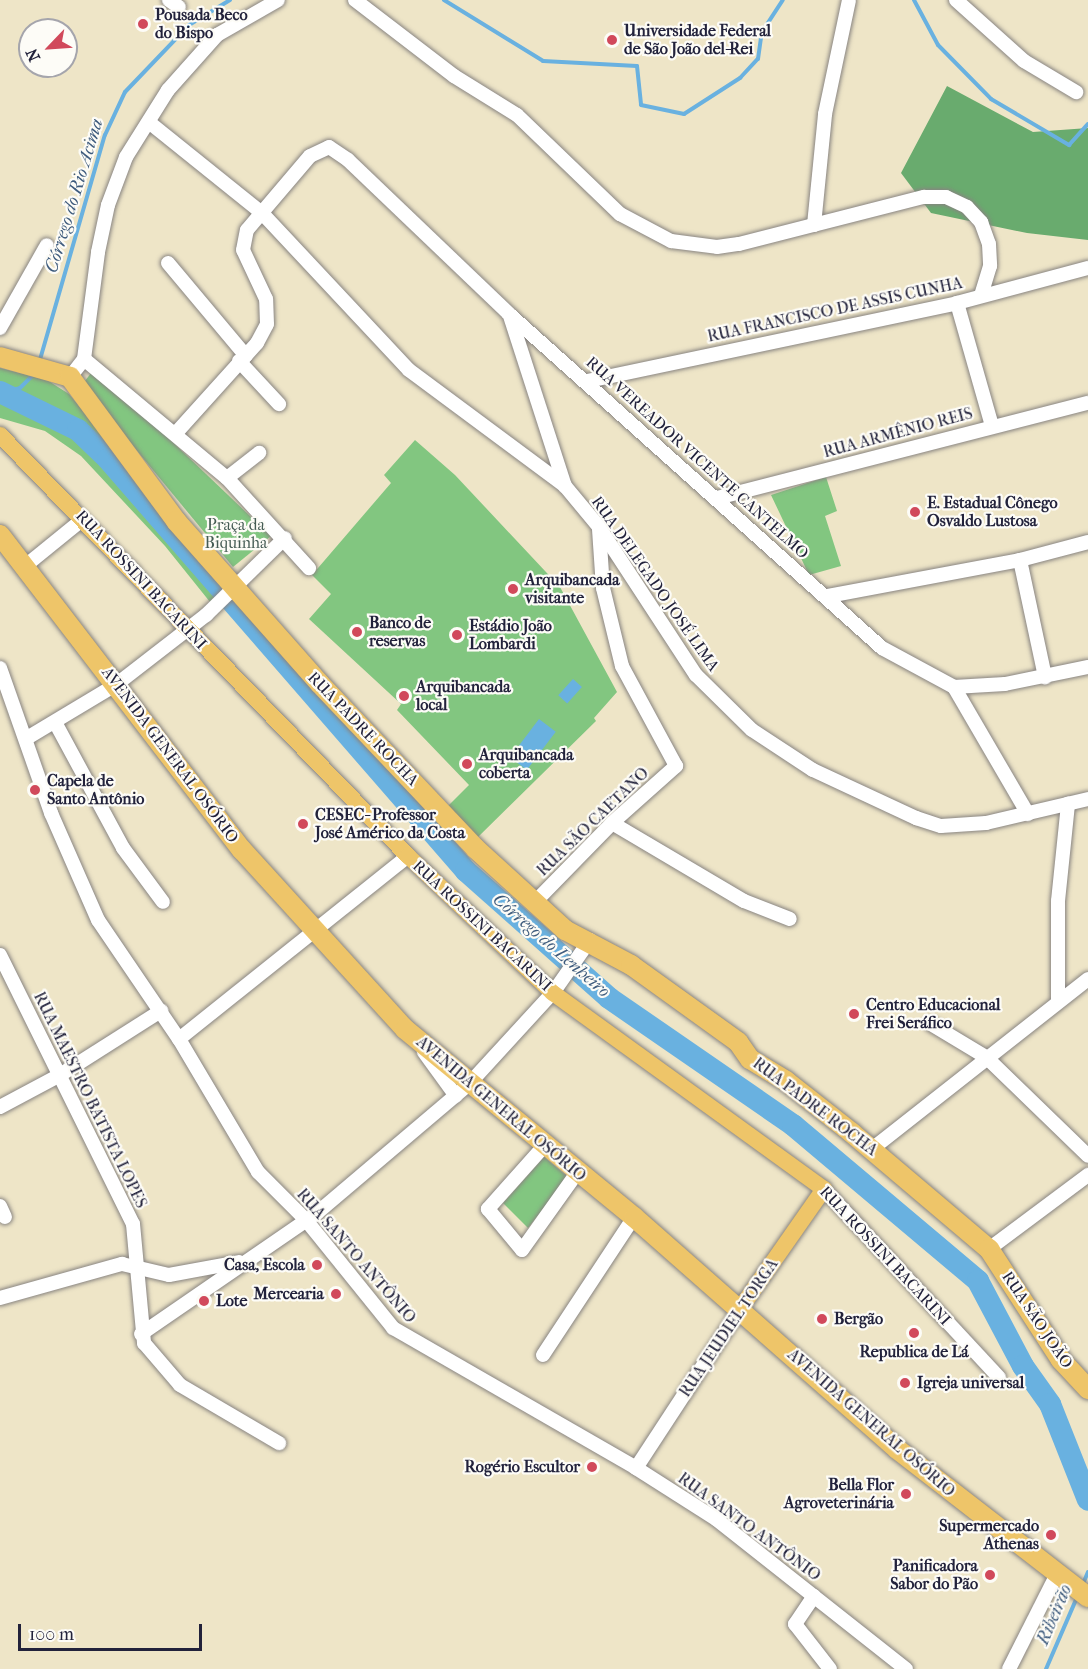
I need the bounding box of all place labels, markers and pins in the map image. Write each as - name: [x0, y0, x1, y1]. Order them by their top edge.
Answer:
- place label: Pousada Beco do Bispo: [155, 5, 248, 43]
- marker: Pousada Beco do Bispo: [136, 17, 150, 31]
- place label: Universidade Federal de São João del-Rei: [624, 21, 771, 59]
- marker: Universidade Federal de São João del-Rei: [605, 33, 619, 47]
- place label: E. Estadual Cônego Osvaldo Lustosa: [927, 493, 1058, 531]
- marker: E. Estadual Cônego Osvaldo Lustosa: [908, 505, 922, 519]
- place label: Arquibancada visitante: [525, 570, 620, 608]
- marker: Arquibancada visitante: [506, 582, 520, 596]
- place label: Banco de reservas: [369, 613, 431, 651]
- place label: Estádio João Lombardi: [469, 616, 552, 654]
- marker: Banco de reservas: [350, 625, 364, 639]
- marker: Estádio João Lombardi: [450, 628, 464, 642]
- place label: Arquibancada local: [416, 677, 511, 715]
- marker: Arquibancada local: [397, 689, 411, 703]
- place label: Arquibancada coberta: [479, 745, 574, 783]
- marker: Arquibancada coberta: [460, 757, 474, 771]
- place label: Capela de Santo Antônio: [47, 771, 144, 809]
- marker: Capela de Santo Antônio: [28, 783, 42, 797]
- place label: CESEC- Professor José Américo da Costa: [315, 805, 465, 843]
- marker: CESEC- Professor José Américo da Costa: [296, 817, 310, 831]
- place label: Centro Educacional Frei Seráfico: [866, 995, 1000, 1033]
- marker: Centro Educacional Frei Seráfico: [847, 1007, 861, 1021]
- place label: Casa, Escola: [224, 1255, 305, 1275]
- marker: Casa, Escola: [310, 1258, 324, 1272]
- place label: Mercearia: [254, 1284, 324, 1304]
- marker: Mercearia: [329, 1287, 343, 1301]
- place label: Lote: [216, 1291, 247, 1311]
- marker: Lote: [197, 1294, 211, 1308]
- place label: Bergão: [834, 1309, 883, 1329]
- marker: Bergão: [815, 1312, 829, 1326]
- marker: Republica de Lá: [907, 1326, 921, 1340]
- place label: Republica de Lá: [859, 1342, 969, 1362]
- place label: Igreja universal: [917, 1373, 1024, 1393]
- marker: Igreja universal: [898, 1376, 912, 1390]
- place label: Rogério Escultor: [464, 1457, 580, 1477]
- marker: Rogério Escultor: [585, 1460, 599, 1474]
- place label: Bella Flor Agroveterinária: [784, 1475, 894, 1513]
- marker: Bella Flor Agroveterinária: [899, 1487, 913, 1501]
- place label: Supermercado Athenas: [939, 1516, 1039, 1554]
- marker: Supermercado Athenas: [1044, 1528, 1058, 1542]
- place label: Panificadora Sabor do Pão: [890, 1556, 978, 1594]
- marker: Panificadora Sabor do Pão: [983, 1568, 997, 1582]

